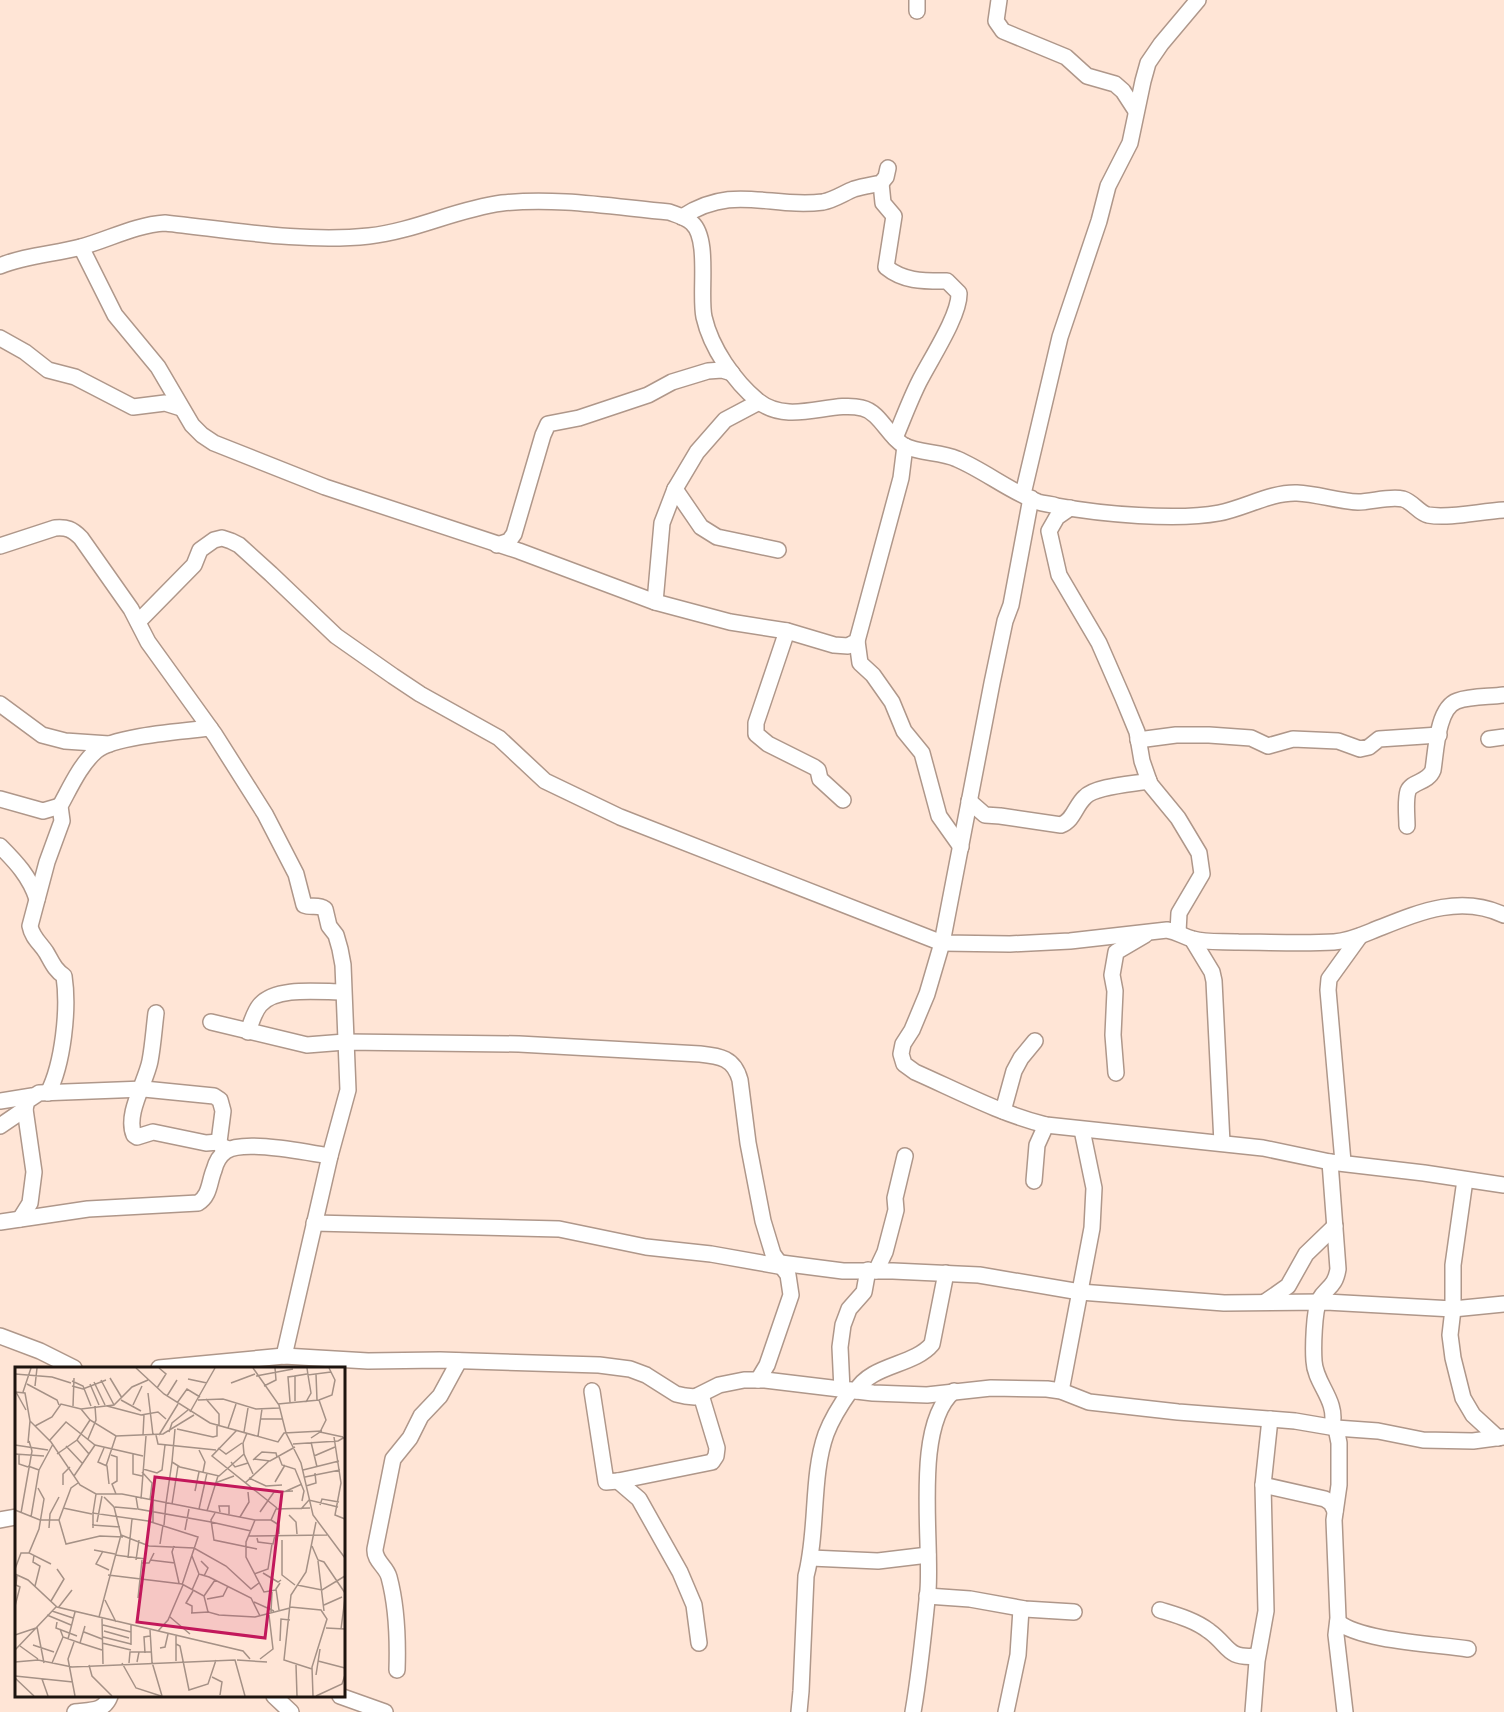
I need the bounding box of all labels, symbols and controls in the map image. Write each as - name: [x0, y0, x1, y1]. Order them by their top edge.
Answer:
- inset map: [15, 1367, 345, 1697]

